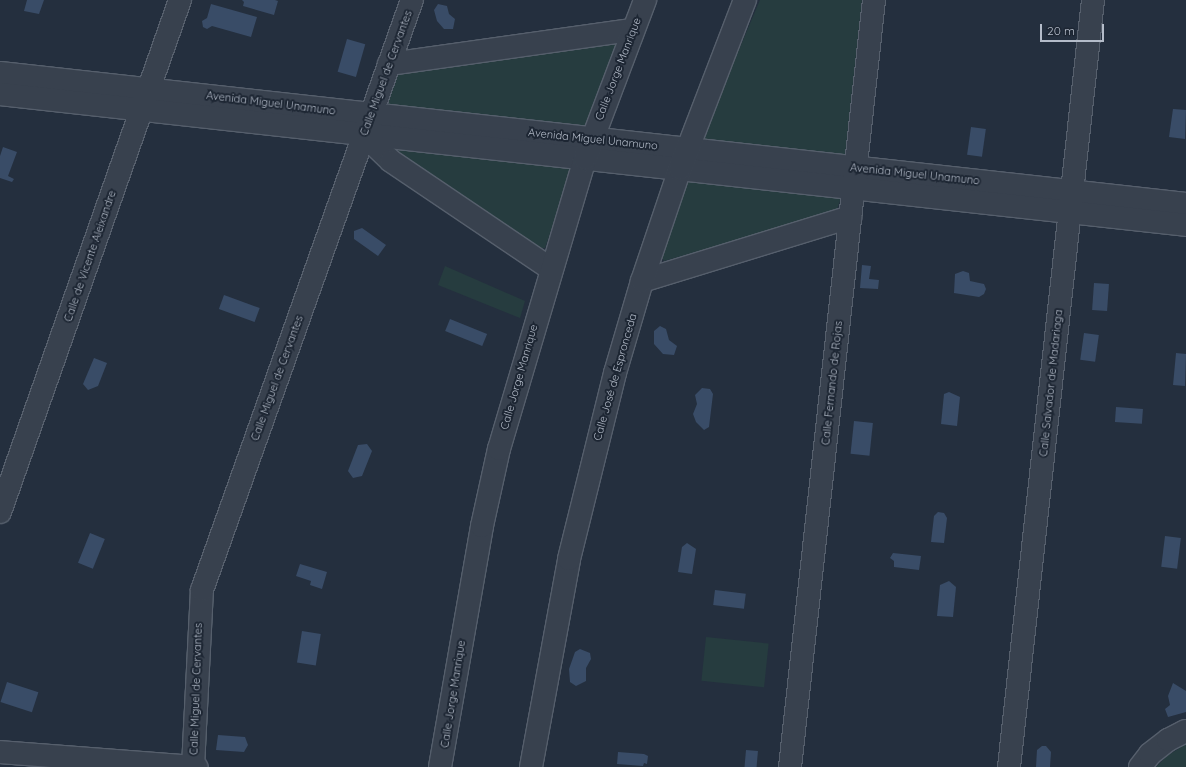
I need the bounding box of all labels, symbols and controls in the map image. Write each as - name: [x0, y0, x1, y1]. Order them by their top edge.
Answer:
- street label: Calle Miguel de Cervantes: [357, 9, 415, 137]
- street label: Calle Jorge Manrique: [592, 16, 644, 122]
- scale bar: [1042, 16, 1106, 42]
- text: 20 m: [1047, 23, 1075, 38]
- street label: Avenida Miguel Unamuno: [206, 89, 336, 117]
- street label: Avenida Miguel Unamuno: [528, 126, 658, 152]
- street label: Avenida Miguel Unamuno: [850, 161, 980, 187]
- street label: Calle de Vicente Aleixandre: [61, 189, 119, 323]
- street label: Calle Salvador de Madariaga: [1037, 309, 1065, 457]
- street label: Calle José de Espronceda: [591, 312, 639, 442]
- street label: Calle Miguel de Cervantes: [248, 314, 306, 442]
- street label: Calle Fernando de Rojas: [819, 320, 845, 446]
- street label: Calle Jorge Manrique: [498, 323, 540, 431]
- street label: Calle Miguel de Cervantes: [187, 623, 205, 755]
- street label: Calle Jorge Manrique: [438, 639, 468, 749]

